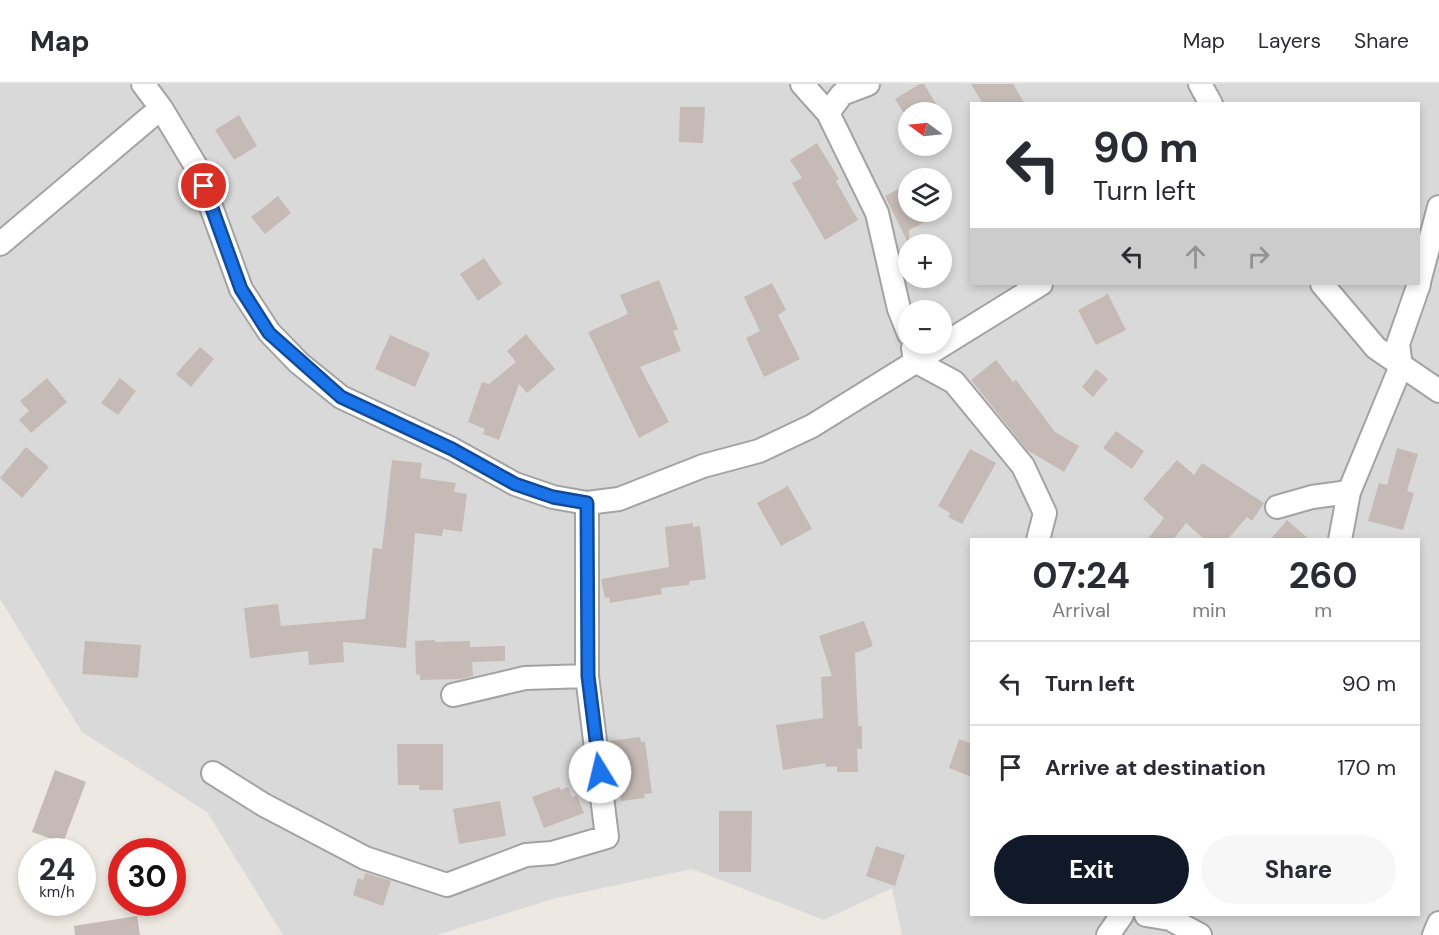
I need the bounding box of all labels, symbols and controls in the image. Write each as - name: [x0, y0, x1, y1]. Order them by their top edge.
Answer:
- text: Map: [30, 23, 90, 60]
- text: Map: [1183, 27, 1225, 55]
- text: Layers: [1258, 27, 1321, 55]
- text: Share: [1354, 27, 1409, 55]
- north arrow: [898, 102, 952, 156]
- map controls: [898, 102, 952, 354]
- text: 90 m: [1093, 120, 1199, 175]
- icon: left: [994, 126, 1072, 204]
- pin: [178, 160, 229, 211]
- button: layers: [898, 168, 952, 222]
- icon: arrive: [187, 169, 220, 202]
- text: Turn left: [1093, 173, 1196, 208]
- button: +: [898, 234, 952, 288]
- icon: left: [1116, 240, 1149, 273]
- icon: ahead: [1179, 240, 1212, 273]
- icon: right: [1242, 240, 1275, 273]
- button: −: [898, 300, 952, 354]
- text: 07:24: [1032, 552, 1130, 599]
- text: 1: [1203, 552, 1216, 599]
- text: 260: [1289, 552, 1358, 599]
- text: Arrival: [1052, 597, 1110, 623]
- text: min: [1192, 597, 1226, 623]
- text: m: [1314, 597, 1332, 623]
- icon: left: [994, 667, 1027, 700]
- text: Turn left: [1045, 669, 1135, 698]
- text: 90 m: [1342, 669, 1396, 698]
- position arrow: [568, 740, 632, 804]
- icon: arrive: [994, 751, 1027, 784]
- text: Arrive at destination: [1045, 753, 1266, 782]
- text: 170 m: [1337, 753, 1396, 782]
- button: Exit: [994, 835, 1189, 904]
- button: Share: [1201, 835, 1396, 904]
- speed limit sign: 30: [108, 838, 186, 916]
- text: 24: [39, 850, 75, 889]
- text: km/h: [39, 882, 75, 902]

